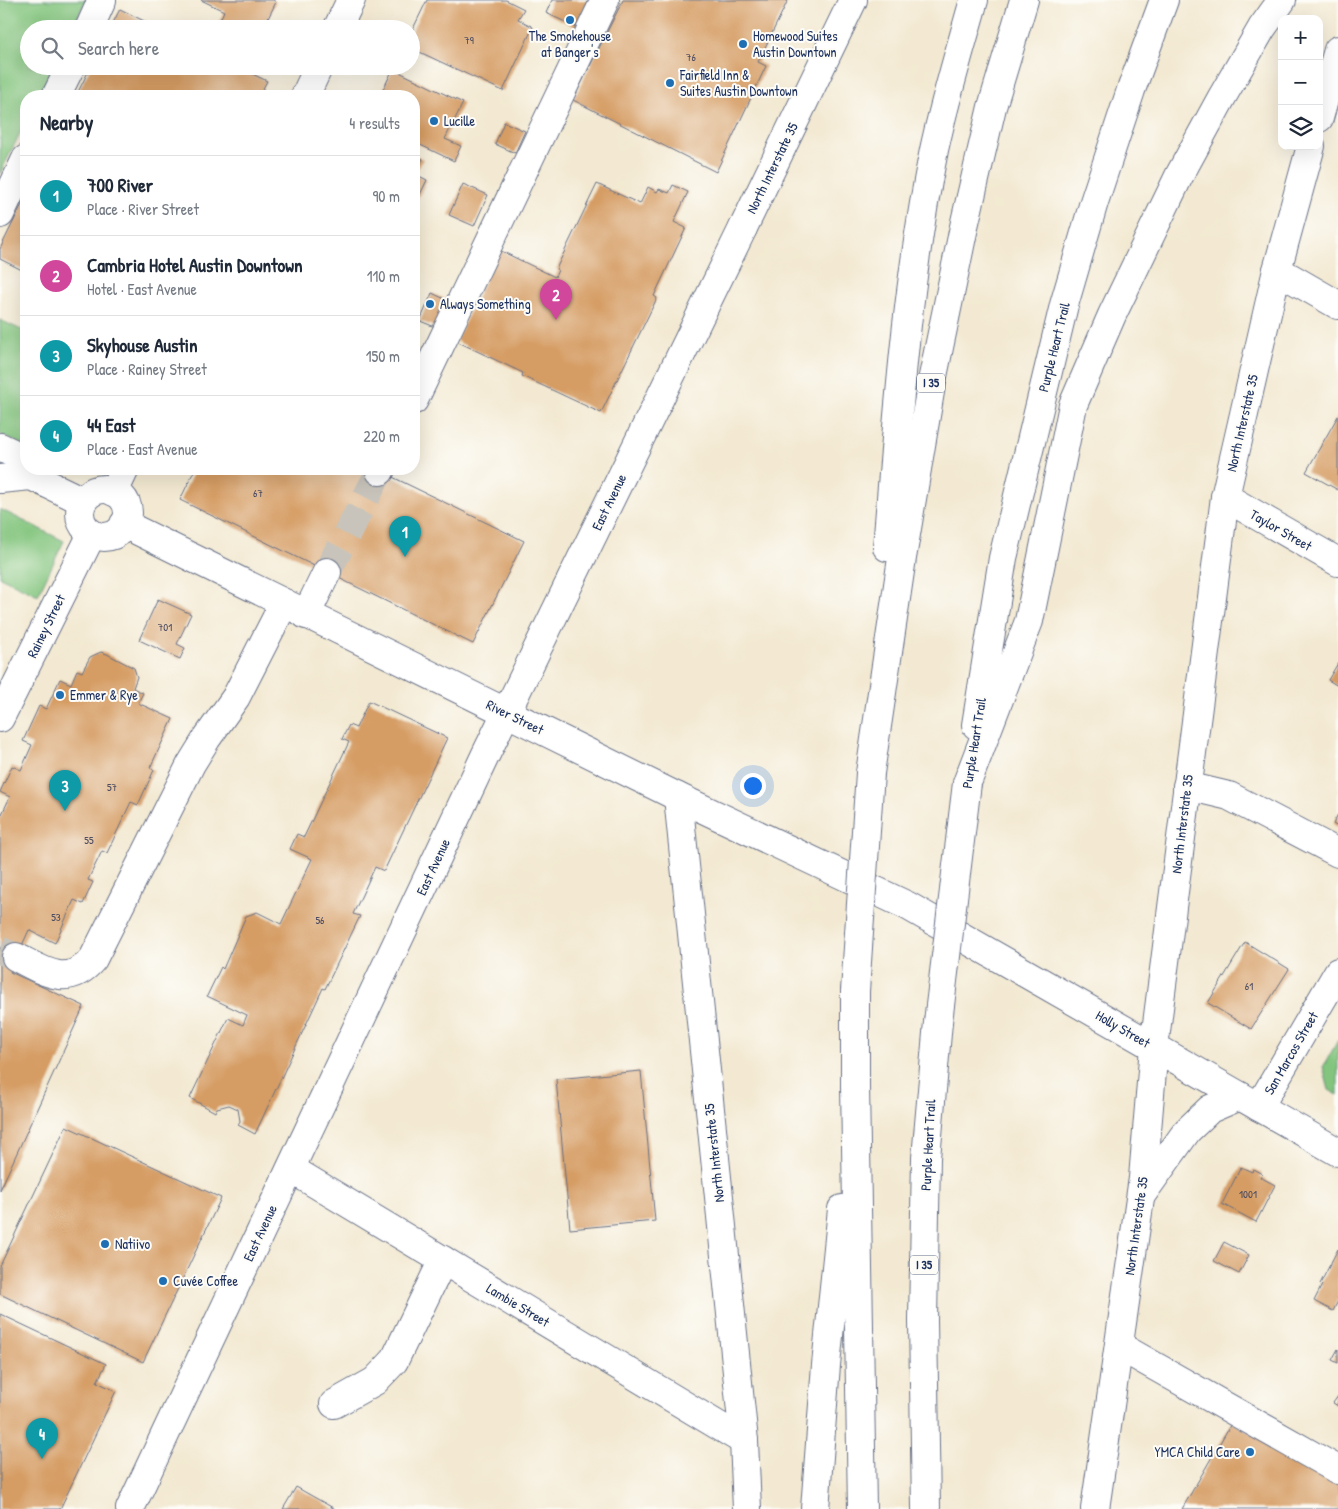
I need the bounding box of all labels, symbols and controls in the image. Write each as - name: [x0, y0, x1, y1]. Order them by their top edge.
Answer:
- marker: The Smokehouse at Banger's: [564, 14, 576, 26]
- map controls: [1278, 15, 1323, 150]
- button: +: [1278, 15, 1323, 60]
- search box: [20, 20, 420, 75]
- place label: The Smokehouse at Banger's: [529, 26, 612, 62]
- place label: Homewood Suites Austin Downtown: [753, 26, 838, 61]
- house number: 79: [464, 33, 474, 47]
- icon: search: [38, 34, 66, 62]
- text: Search here: [78, 35, 159, 61]
- marker: Homewood Suites Austin Downtown: [737, 38, 749, 50]
- house number: 76: [686, 50, 697, 64]
- button: −: [1278, 60, 1323, 105]
- place label: Fairfield Inn & Suites Austin Downtown: [679, 65, 798, 100]
- marker: Fairfield Inn & Suites Austin Downtown: [664, 77, 676, 89]
- button: layers: [1278, 105, 1323, 150]
- text: Nearby: [40, 108, 93, 137]
- place label: Lucille: [444, 111, 475, 130]
- text: 4 results: [349, 112, 400, 134]
- marker: Lucille: [428, 115, 440, 127]
- street label: North Interstate 35: [741, 119, 802, 217]
- text: 700 River: [87, 172, 153, 198]
- text: 1: [53, 185, 59, 207]
- text: 90 m: [372, 185, 400, 207]
- text: Place · River Street: [87, 198, 199, 220]
- text: Cambria Hotel Austin Downtown: [87, 252, 303, 278]
- text: 2: [52, 265, 60, 287]
- text: 110 m: [367, 265, 400, 287]
- text: Hotel · East Avenue: [87, 278, 197, 300]
- pin: 2: [540, 279, 572, 320]
- place label: Always Something: [440, 294, 531, 314]
- marker: Always Something: [424, 298, 436, 310]
- street label: Purple Heart Trail: [1033, 300, 1075, 394]
- text: Skyhouse Austin: [87, 332, 198, 358]
- text: 3: [52, 345, 60, 367]
- text: 150 m: [366, 345, 400, 367]
- text: Place · Rainey Street: [87, 358, 207, 380]
- street label: North Interstate 35: [1221, 372, 1262, 473]
- road number: I 35: [917, 373, 945, 392]
- text: 44 East: [87, 412, 135, 438]
- text: 4: [53, 425, 59, 447]
- text: 220 m: [363, 425, 400, 447]
- text: Place · East Avenue: [87, 438, 198, 460]
- street label: East Avenue: [587, 470, 631, 533]
- house number: 67: [253, 486, 263, 500]
- street label: Taylor Street: [1246, 504, 1316, 556]
- pin: 1: [389, 516, 421, 557]
- street label: Rainey Street: [22, 591, 70, 661]
- house number: 701: [158, 620, 172, 634]
- place label: Emmer & Rye: [70, 685, 138, 705]
- marker: Emmer & Rye: [54, 689, 66, 701]
- street label: River Street: [483, 694, 547, 739]
- street label: Purple Heart Trail: [957, 696, 991, 790]
- pin: 3: [49, 770, 81, 811]
- your location: [740, 773, 766, 799]
- street label: North Interstate 35: [1166, 773, 1197, 874]
- house number: 57: [107, 780, 117, 794]
- house number: 55: [84, 833, 94, 847]
- street label: East Avenue: [411, 835, 454, 898]
- house number: 53: [51, 910, 61, 924]
- house number: 56: [315, 913, 325, 927]
- house number: 61: [1245, 979, 1253, 993]
- street label: Holly Street: [1092, 1005, 1154, 1053]
- street label: San Marcos Street: [1259, 1008, 1322, 1098]
- street label: Purple Heart Trail: [916, 1098, 940, 1191]
- street label: North Interstate 35: [699, 1103, 728, 1203]
- street label: North Interstate 35: [1119, 1175, 1152, 1276]
- house number: 1001: [1239, 1187, 1257, 1201]
- street label: East Avenue: [238, 1201, 281, 1264]
- place label: Natiivo: [115, 1234, 151, 1253]
- marker: Natiivo: [99, 1238, 111, 1250]
- road number: I 35: [910, 1256, 938, 1274]
- place label: Cuvée Coffee: [173, 1271, 238, 1290]
- marker: Cuvée Coffee: [157, 1275, 169, 1287]
- street label: Lambie Street: [483, 1278, 554, 1331]
- pin: 4: [26, 1418, 58, 1459]
- place label: YMCA Child Care: [1155, 1442, 1240, 1461]
- marker: YMCA Child Care: [1244, 1446, 1256, 1458]

